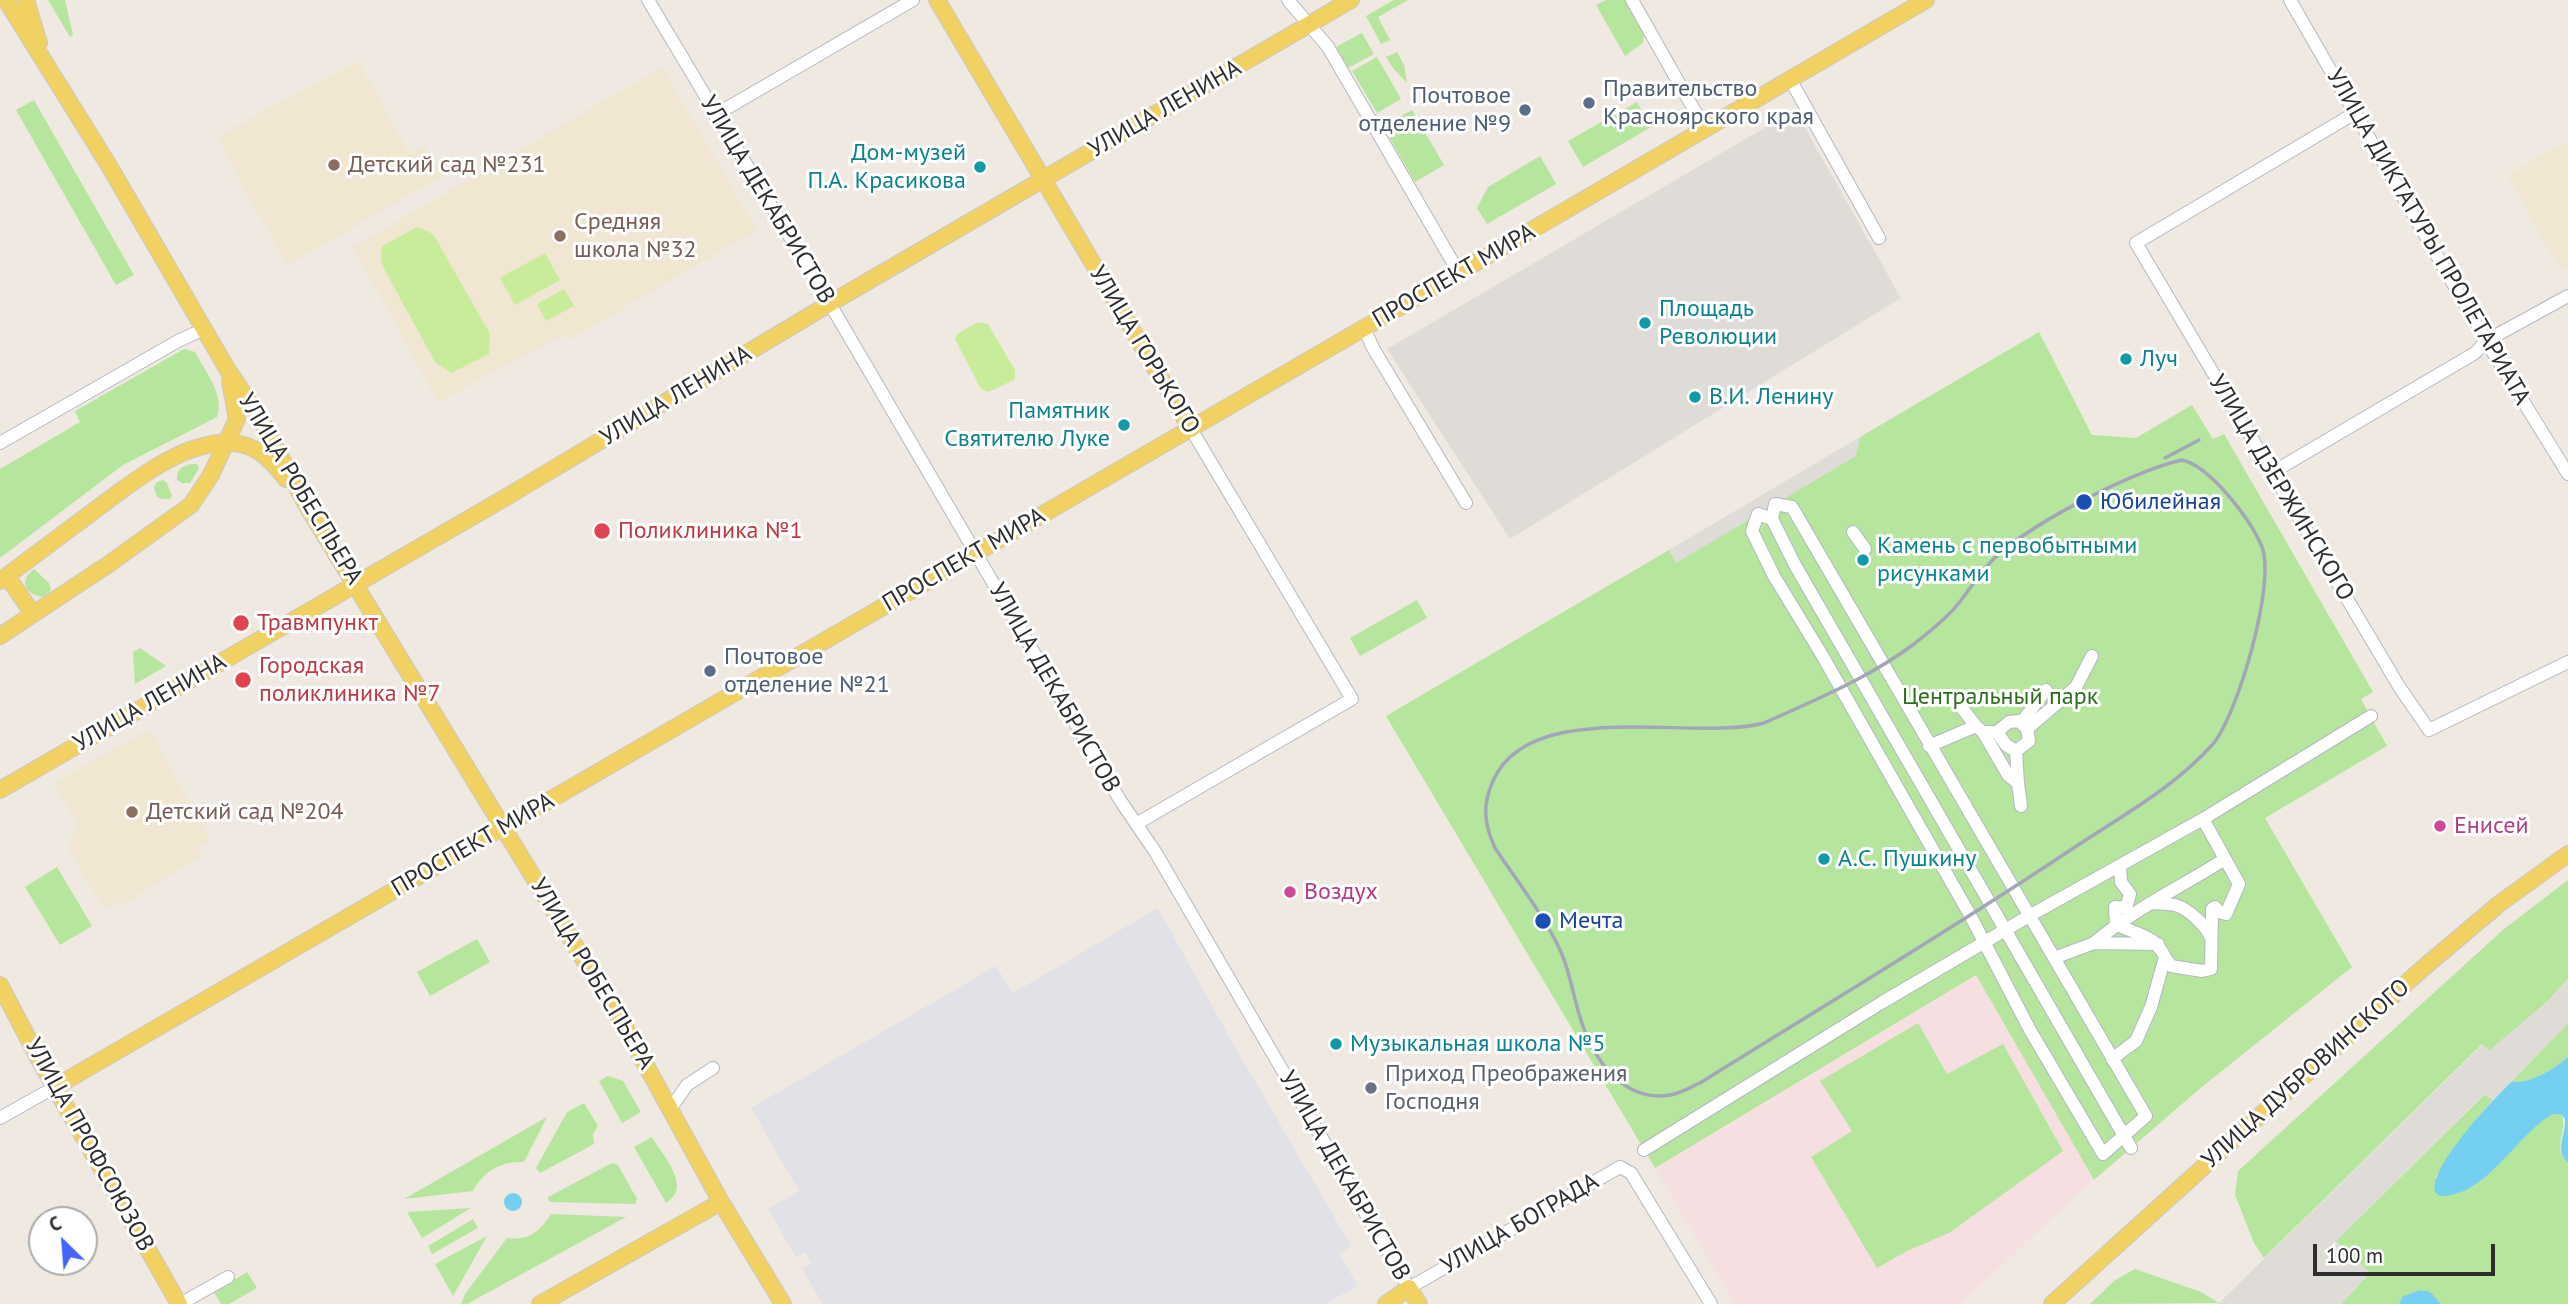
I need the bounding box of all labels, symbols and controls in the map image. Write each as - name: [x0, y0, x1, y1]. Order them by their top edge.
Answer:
- street label: УЛИЦА ЛЕНИНА: [1084, 54, 1246, 164]
- street label: УЛИЦА ДИКТАТУРЫ ПРОЛЕТАРИАТА: [2320, 64, 2536, 410]
- place label: Правительство Красноярского края: [1603, 75, 1814, 131]
- place label: Почтовое отделение №9: [1358, 82, 1511, 138]
- street label: УЛИЦА ДЕКАБРИСТОВ: [694, 91, 840, 309]
- marker: Правительство Красноярского края: [1581, 95, 1597, 111]
- marker: Почтовое отделение №9: [1517, 102, 1533, 118]
- place label: Дом-музей П.А. Красикова: [807, 139, 966, 195]
- place label: Детский сад №231: [348, 151, 546, 179]
- marker: Детский сад №231: [326, 157, 342, 173]
- marker: Дом-музей П.А. Красикова: [972, 159, 988, 175]
- place label: Средняя школа №32: [574, 208, 697, 264]
- street label: ПРОСПЕКТ МИРА: [1368, 218, 1540, 334]
- marker: Средняя школа №32: [552, 228, 568, 244]
- street label: УЛИЦА ГОРЬКОГО: [1082, 261, 1206, 439]
- place label: Площадь Революции: [1659, 295, 1777, 351]
- marker: Площадь Революции: [1637, 315, 1653, 331]
- street label: УЛИЦА ЛЕНИНА: [595, 340, 757, 452]
- place label: Луч: [2140, 345, 2178, 373]
- marker: Луч: [2118, 351, 2134, 367]
- street label: УЛИЦА ДЗЕРЖИНСКОГО: [2202, 370, 2360, 606]
- place label: В.И. Ленину: [1709, 383, 1833, 411]
- street label: УЛИЦА РОБЕСПЬЕРА: [232, 388, 368, 590]
- marker: В.И. Ленину: [1687, 389, 1703, 405]
- place label: Памятник Святителю Луке: [944, 397, 1110, 453]
- marker: Памятник Святителю Луке: [1116, 417, 1132, 433]
- place label: Юбилейная: [2100, 488, 2221, 516]
- marker: Юбилейная: [2074, 492, 2094, 512]
- street label: ПРОСПЕКТ МИРА: [878, 502, 1050, 618]
- place label: Поликлиника №1: [618, 517, 803, 545]
- marker: Поликлиника №1: [592, 521, 612, 541]
- place label: Камень с первобытными рисунками: [1877, 532, 2137, 588]
- marker: Камень с первобытными рисунками: [1855, 552, 1871, 568]
- street label: УЛИЦА ДЕКАБРИСТОВ: [982, 578, 1126, 798]
- place label: Травмпункт: [257, 609, 378, 637]
- marker: Травмпункт: [231, 613, 251, 633]
- place label: Почтовое отделение №21: [724, 643, 890, 699]
- street label: УЛИЦА ЛЕНИНА: [69, 648, 231, 758]
- place label: Городская поликлиника №7: [259, 652, 441, 708]
- marker: Почтовое отделение №21: [702, 663, 718, 679]
- marker: Городская поликлиника №7: [233, 670, 253, 690]
- park label: Центральный парк: [1902, 683, 2098, 711]
- street label: ПРОСПЕКТ МИРА: [387, 787, 559, 903]
- place label: Детский сад №204: [146, 798, 344, 826]
- marker: Детский сад №204: [124, 804, 140, 820]
- place label: Енисей: [2454, 812, 2528, 840]
- marker: Енисей: [2432, 818, 2448, 834]
- place label: А.С. Пушкину: [1838, 845, 1976, 873]
- marker: А.С. Пушкину: [1816, 851, 1832, 867]
- street label: УЛИЦА РОБЕСПЬЕРА: [524, 873, 660, 1075]
- place label: Воздух: [1304, 878, 1378, 906]
- marker: Воздух: [1282, 884, 1298, 900]
- place label: Мечта: [1559, 907, 1623, 935]
- marker: Мечта: [1533, 911, 1553, 931]
- street label: УЛИЦА ДУБРОВИНСКОГО: [2196, 973, 2416, 1175]
- place label: Музыкальная школа №5: [1350, 1030, 1605, 1058]
- street label: УЛИЦА ПРОФСОЮЗОВ: [18, 1033, 160, 1257]
- marker: Музыкальная школа №5: [1328, 1036, 1344, 1052]
- place label: Приход Преображения Господня: [1385, 1060, 1627, 1116]
- street label: УЛИЦА ДЕКАБРИСТОВ: [1272, 1066, 1416, 1286]
- marker: Приход Преображения Господня: [1363, 1080, 1379, 1096]
- street label: УЛИЦА БОГРАДА: [1436, 1167, 1604, 1281]
- north arrow: [28, 1206, 98, 1276]
- scale bar: [2316, 1230, 2498, 1274]
- text: 100 m: [2326, 1242, 2383, 1269]

